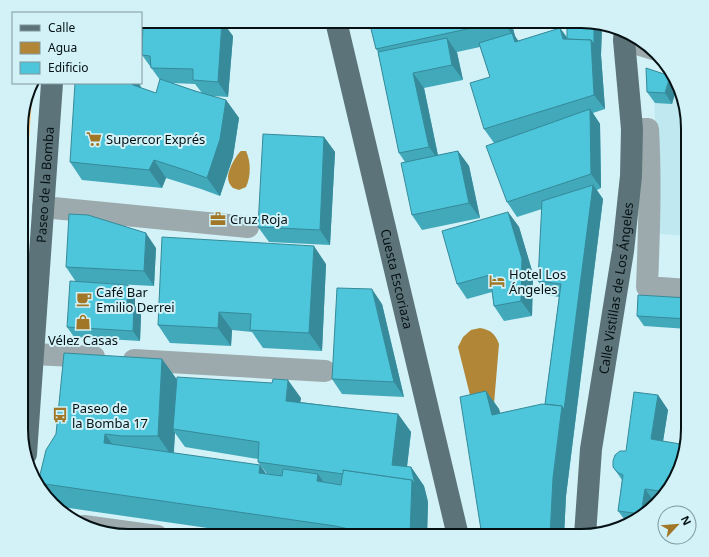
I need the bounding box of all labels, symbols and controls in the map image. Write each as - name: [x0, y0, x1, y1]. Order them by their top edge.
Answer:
- legend: [12, 12, 142, 84]
- text: Calle: [48, 19, 76, 36]
- text: Agua: [48, 39, 77, 56]
- text: Edificio: [48, 59, 89, 76]
- street label: Paseo de la Bomba: [32, 126, 58, 243]
- supermarket icon: Supercor Exprés: [85, 130, 103, 148]
- place label: Supercor Exprés: [106, 130, 205, 148]
- street label: Calle Vistillas de Los Ángeles: [594, 201, 637, 376]
- office icon: Cruz Roja: [209, 210, 227, 228]
- place label: Cruz Roja: [230, 210, 288, 228]
- street label: Cuesta Escoriaza: [377, 227, 418, 331]
- place label: Hotel Los Ángeles: [509, 265, 566, 298]
- hotel icon: Hotel Los Ángeles: [488, 272, 506, 290]
- place label: Café Bar Emilio Derrei: [96, 283, 175, 316]
- cafe icon: Café Bar Emilio Derrei: [75, 290, 93, 308]
- shop icon: Vélez Casas: [74, 313, 92, 331]
- place label: Vélez Casas: [48, 331, 118, 349]
- place label: Paseo de la Bomba 17: [72, 399, 148, 432]
- bus stop icon: Paseo de la Bomba 17: [51, 406, 69, 424]
- north arrow: [657, 505, 697, 545]
- text: N: [678, 513, 695, 528]

